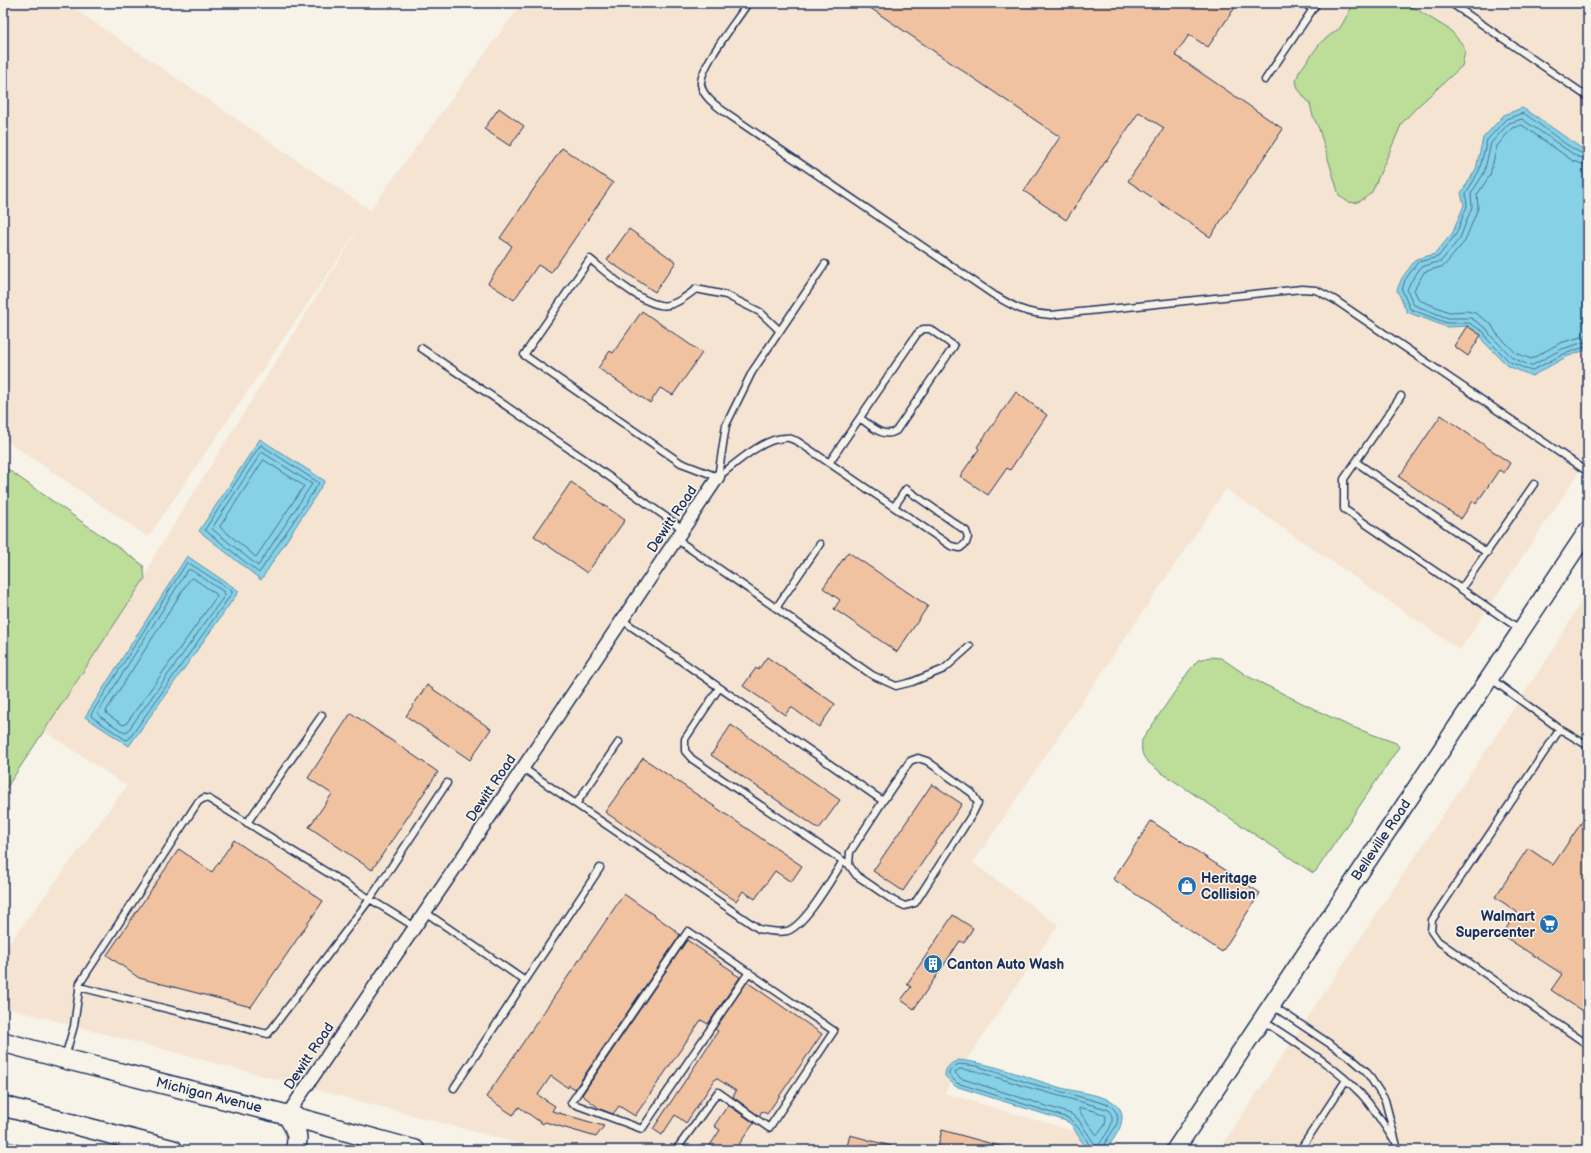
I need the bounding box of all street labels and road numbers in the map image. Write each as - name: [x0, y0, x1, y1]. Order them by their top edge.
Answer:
- street label: Dewitt Road: [643, 482, 701, 556]
- street label: Dewitt Road: [462, 751, 520, 825]
- street label: Belleville Road: [1348, 796, 1414, 884]
- street label: Dewitt Road: [280, 1019, 338, 1093]
- street label: Michigan Avenue: [154, 1074, 264, 1116]

